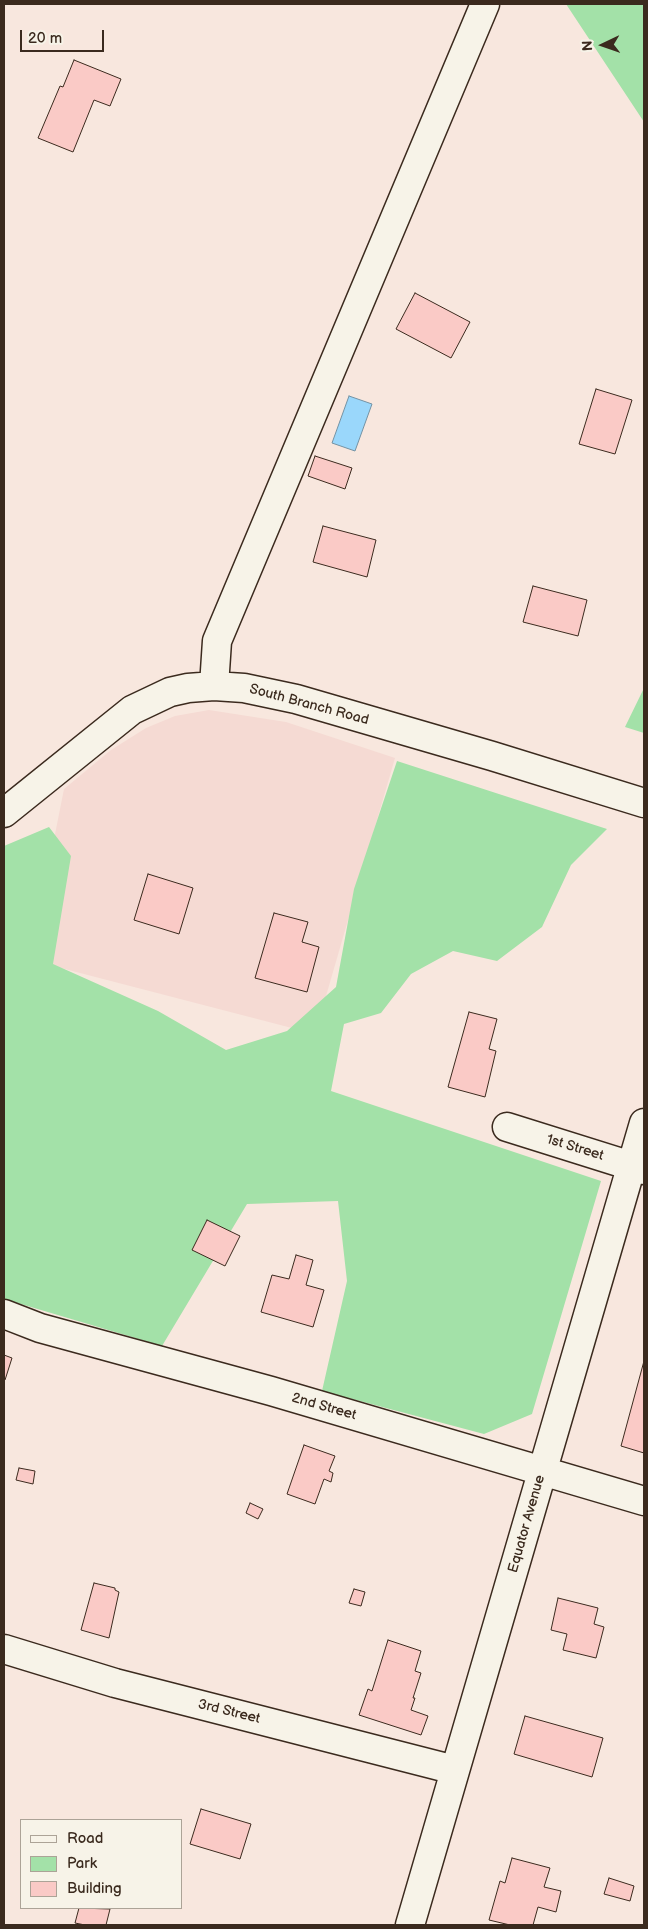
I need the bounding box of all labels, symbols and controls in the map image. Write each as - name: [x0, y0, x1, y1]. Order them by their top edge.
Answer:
- scale bar: [22, 20, 106, 52]
- north arrow: [578, 20, 628, 70]
- text: 20 m: [28, 29, 62, 48]
- text: N: [579, 40, 596, 52]
- street label: South Branch Road: [247, 681, 371, 729]
- street label: 1st Street: [544, 1131, 606, 1165]
- street label: 2nd Street: [290, 1390, 358, 1424]
- street label: Equator Avenue: [505, 1473, 549, 1575]
- street label: 3rd Street: [196, 1696, 262, 1728]
- legend: [20, 1819, 182, 1909]
- text: Road: [67, 1829, 103, 1848]
- text: Park: [67, 1854, 97, 1873]
- text: Building: [67, 1879, 122, 1898]

